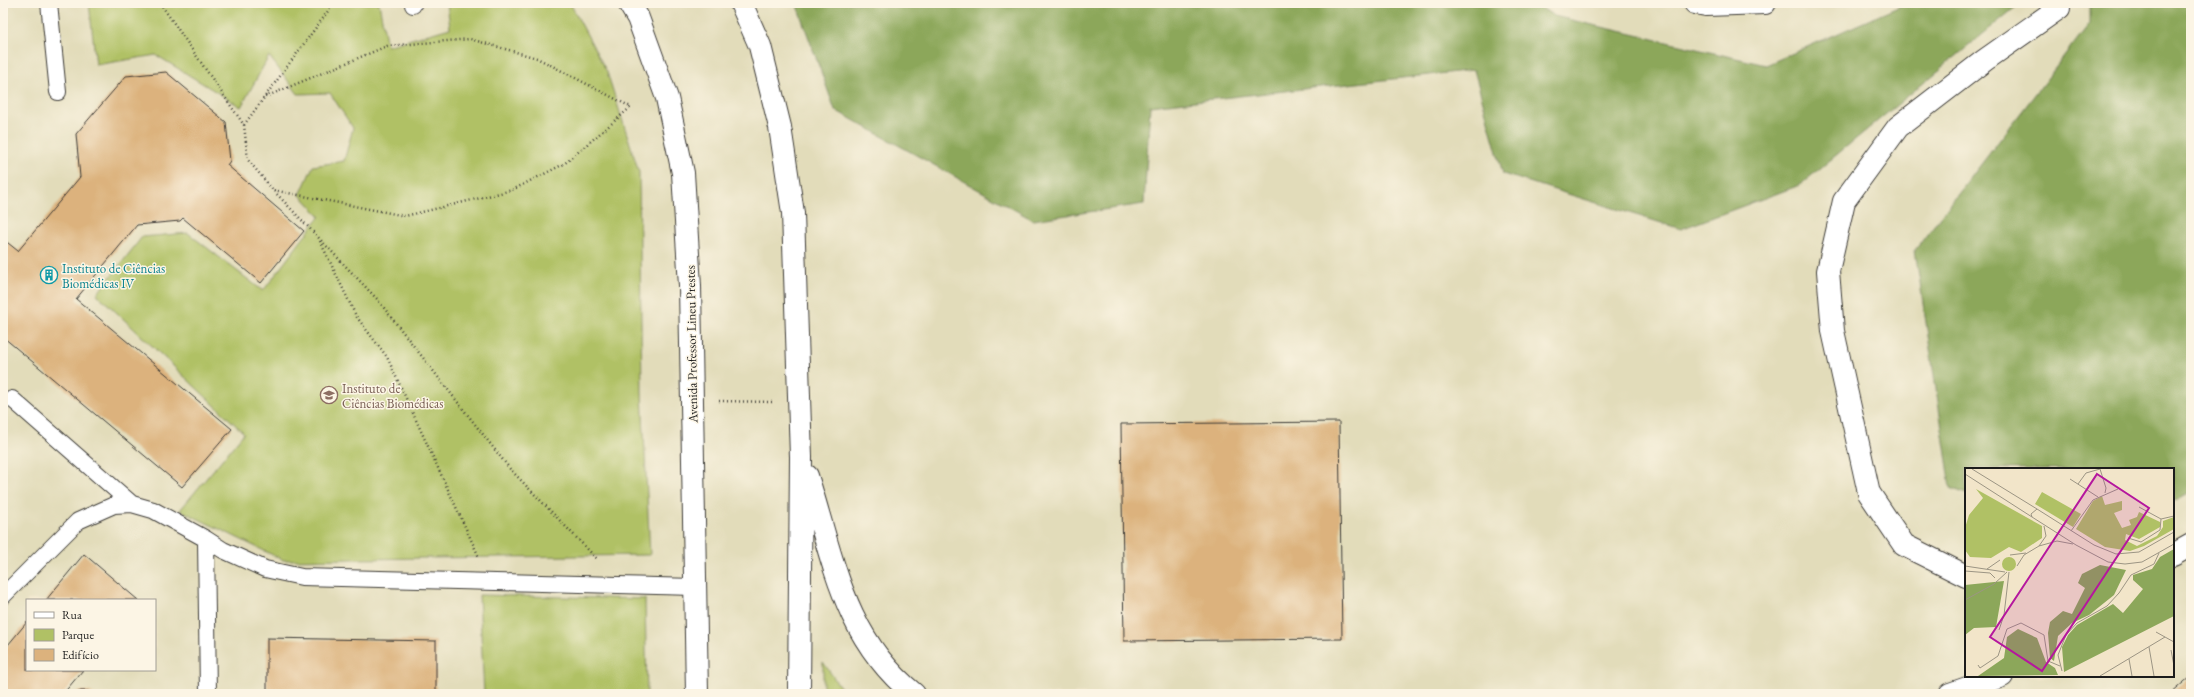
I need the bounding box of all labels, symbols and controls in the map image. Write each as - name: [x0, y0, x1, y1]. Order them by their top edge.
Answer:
- place label: Instituto de Ciências Biomédicas IV: [62, 260, 165, 292]
- building icon: Instituto de Ciências Biomédicas IV: [39, 265, 59, 285]
- street label: Avenida Professor Lineu Prestes: [682, 265, 701, 424]
- place label: Instituto de Ciências Biomédicas: [342, 380, 443, 412]
- school or university icon: Instituto de Ciências Biomédicas: [319, 385, 339, 405]
- inset map: [1965, 468, 2174, 677]
- legend: [26, 599, 156, 671]
- text: Rua: [62, 607, 82, 623]
- text: Parque: [62, 627, 94, 643]
- text: Edifício: [62, 647, 99, 663]

